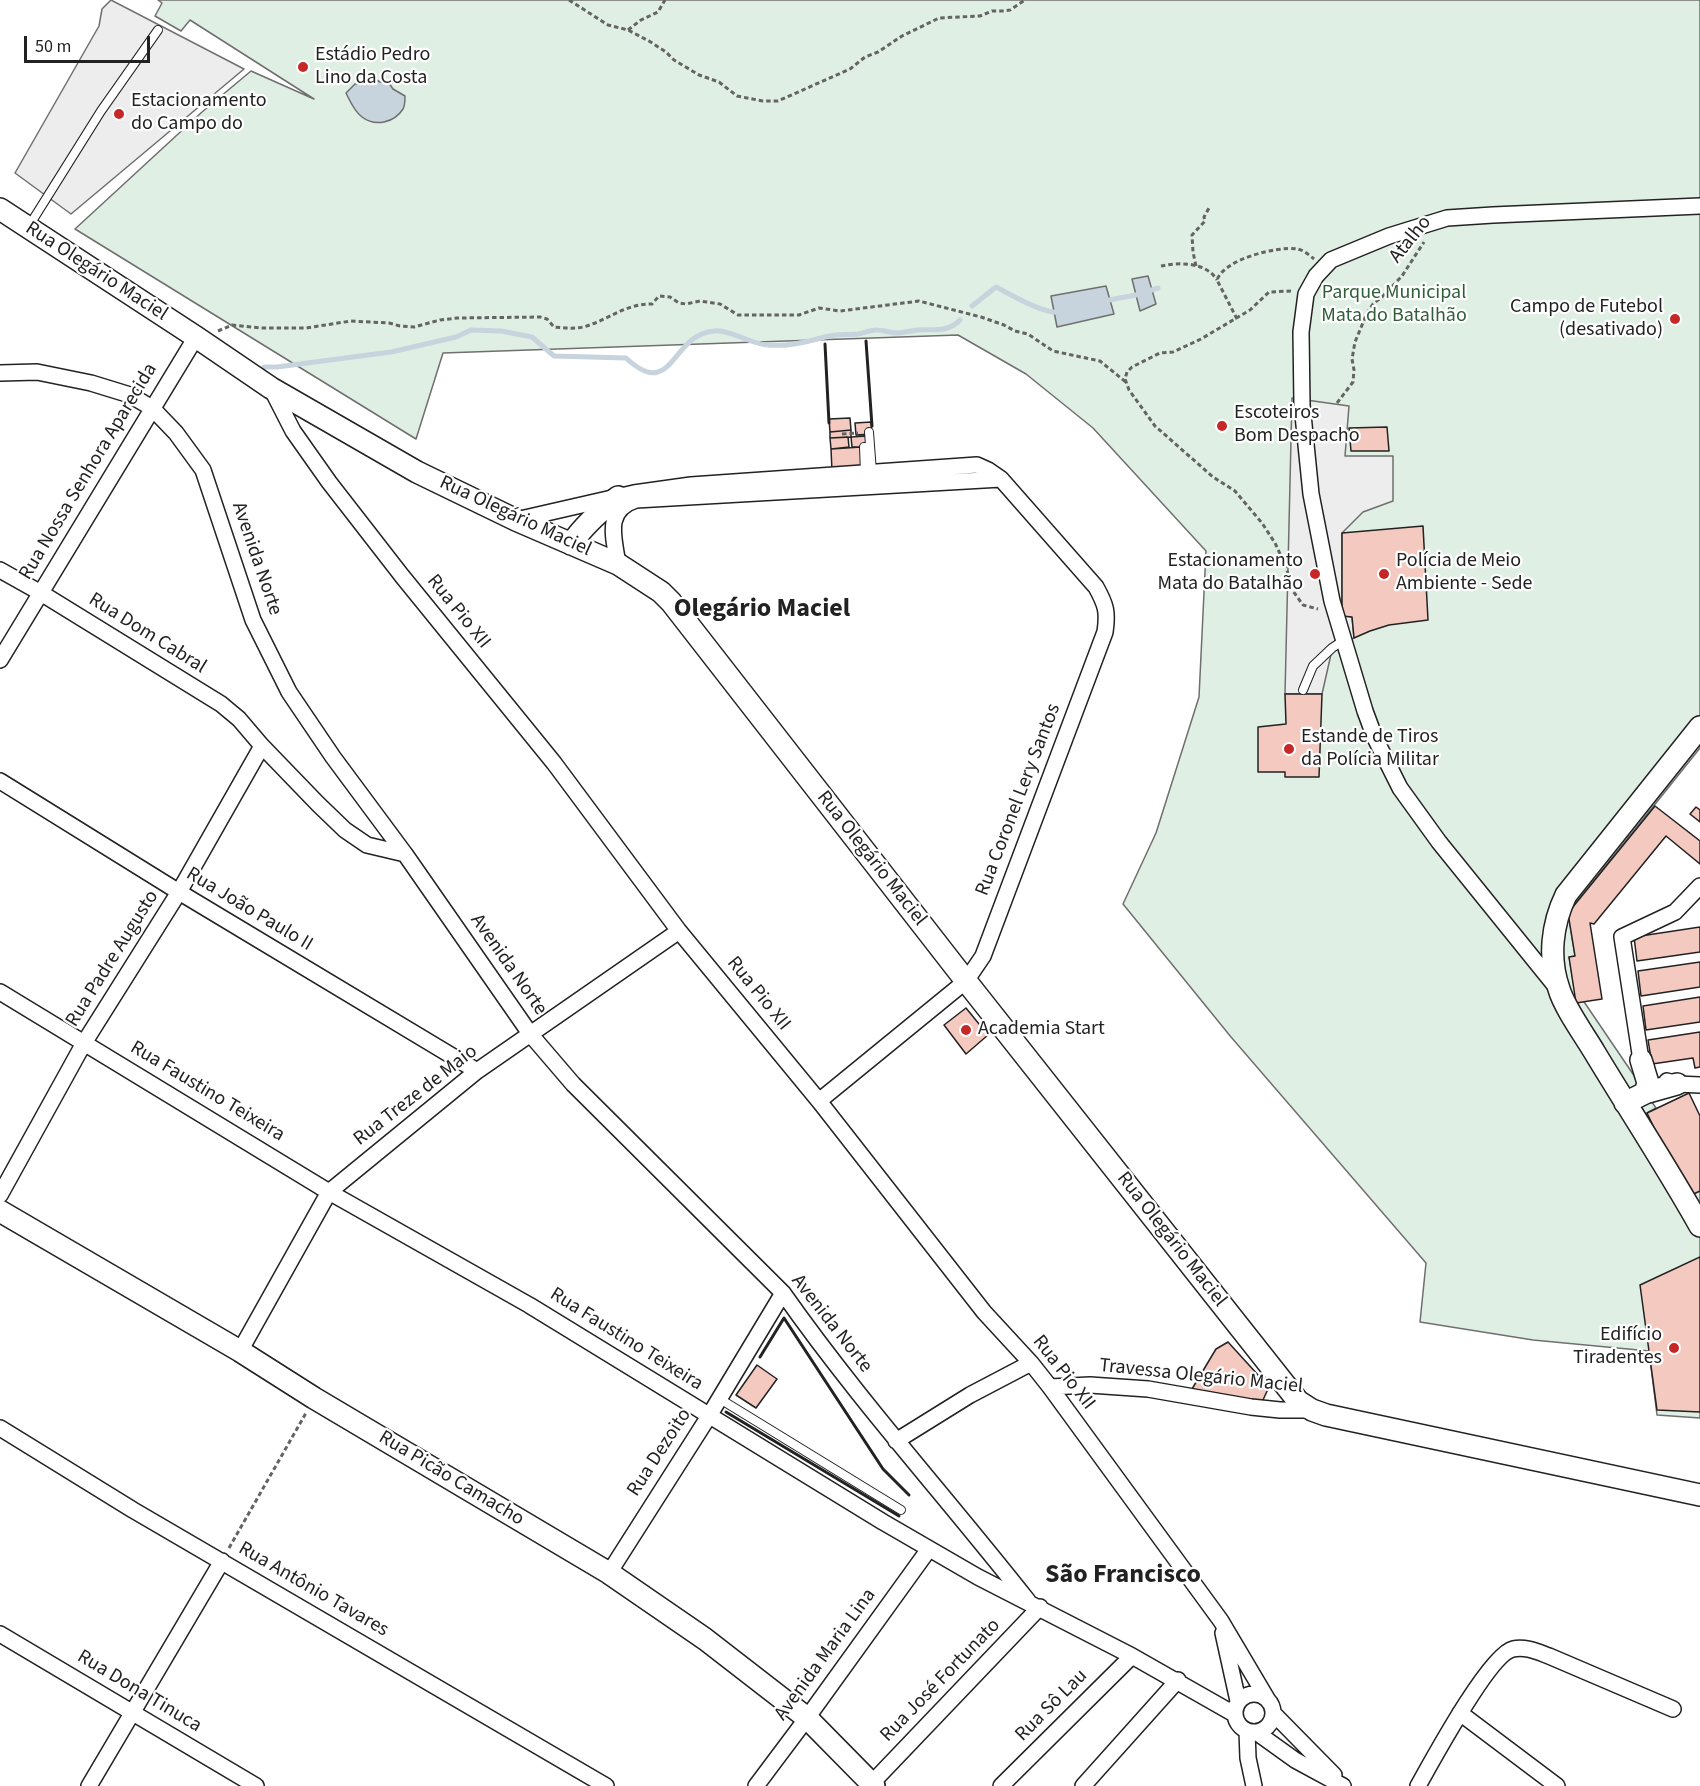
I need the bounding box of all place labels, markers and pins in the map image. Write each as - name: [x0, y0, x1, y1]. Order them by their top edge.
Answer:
- place label: Estádio Pedro Lino da Costa: [315, 44, 430, 91]
- marker: Estádio Pedro Lino da Costa: [296, 60, 310, 74]
- place label: Estacionamento do Campo do: [131, 90, 267, 137]
- marker: Estacionamento do Campo do: [112, 107, 126, 121]
- place label: Campo de Futebol (desativado): [1510, 296, 1663, 343]
- marker: Campo de Futebol (desativado): [1668, 312, 1682, 326]
- place label: Escoteiros Bom Despacho: [1234, 402, 1360, 449]
- marker: Escoteiros Bom Despacho: [1215, 419, 1229, 433]
- place label: Estacionamento Mata do Batalhão: [1157, 550, 1303, 597]
- place label: Polícia de Meio Ambiente - Sede: [1396, 550, 1533, 597]
- marker: Estacionamento Mata do Batalhão: [1308, 567, 1322, 581]
- marker: Polícia de Meio Ambiente - Sede: [1377, 567, 1391, 581]
- place label: Estande de Tiros da Polícia Militar: [1301, 726, 1439, 773]
- marker: Estande de Tiros da Polícia Militar: [1282, 742, 1296, 756]
- place label: Academia Start: [978, 1018, 1105, 1042]
- marker: Academia Start: [959, 1023, 973, 1037]
- place label: Edifício Tiradentes: [1573, 1324, 1662, 1371]
- marker: Edifício Tiradentes: [1667, 1341, 1681, 1355]

